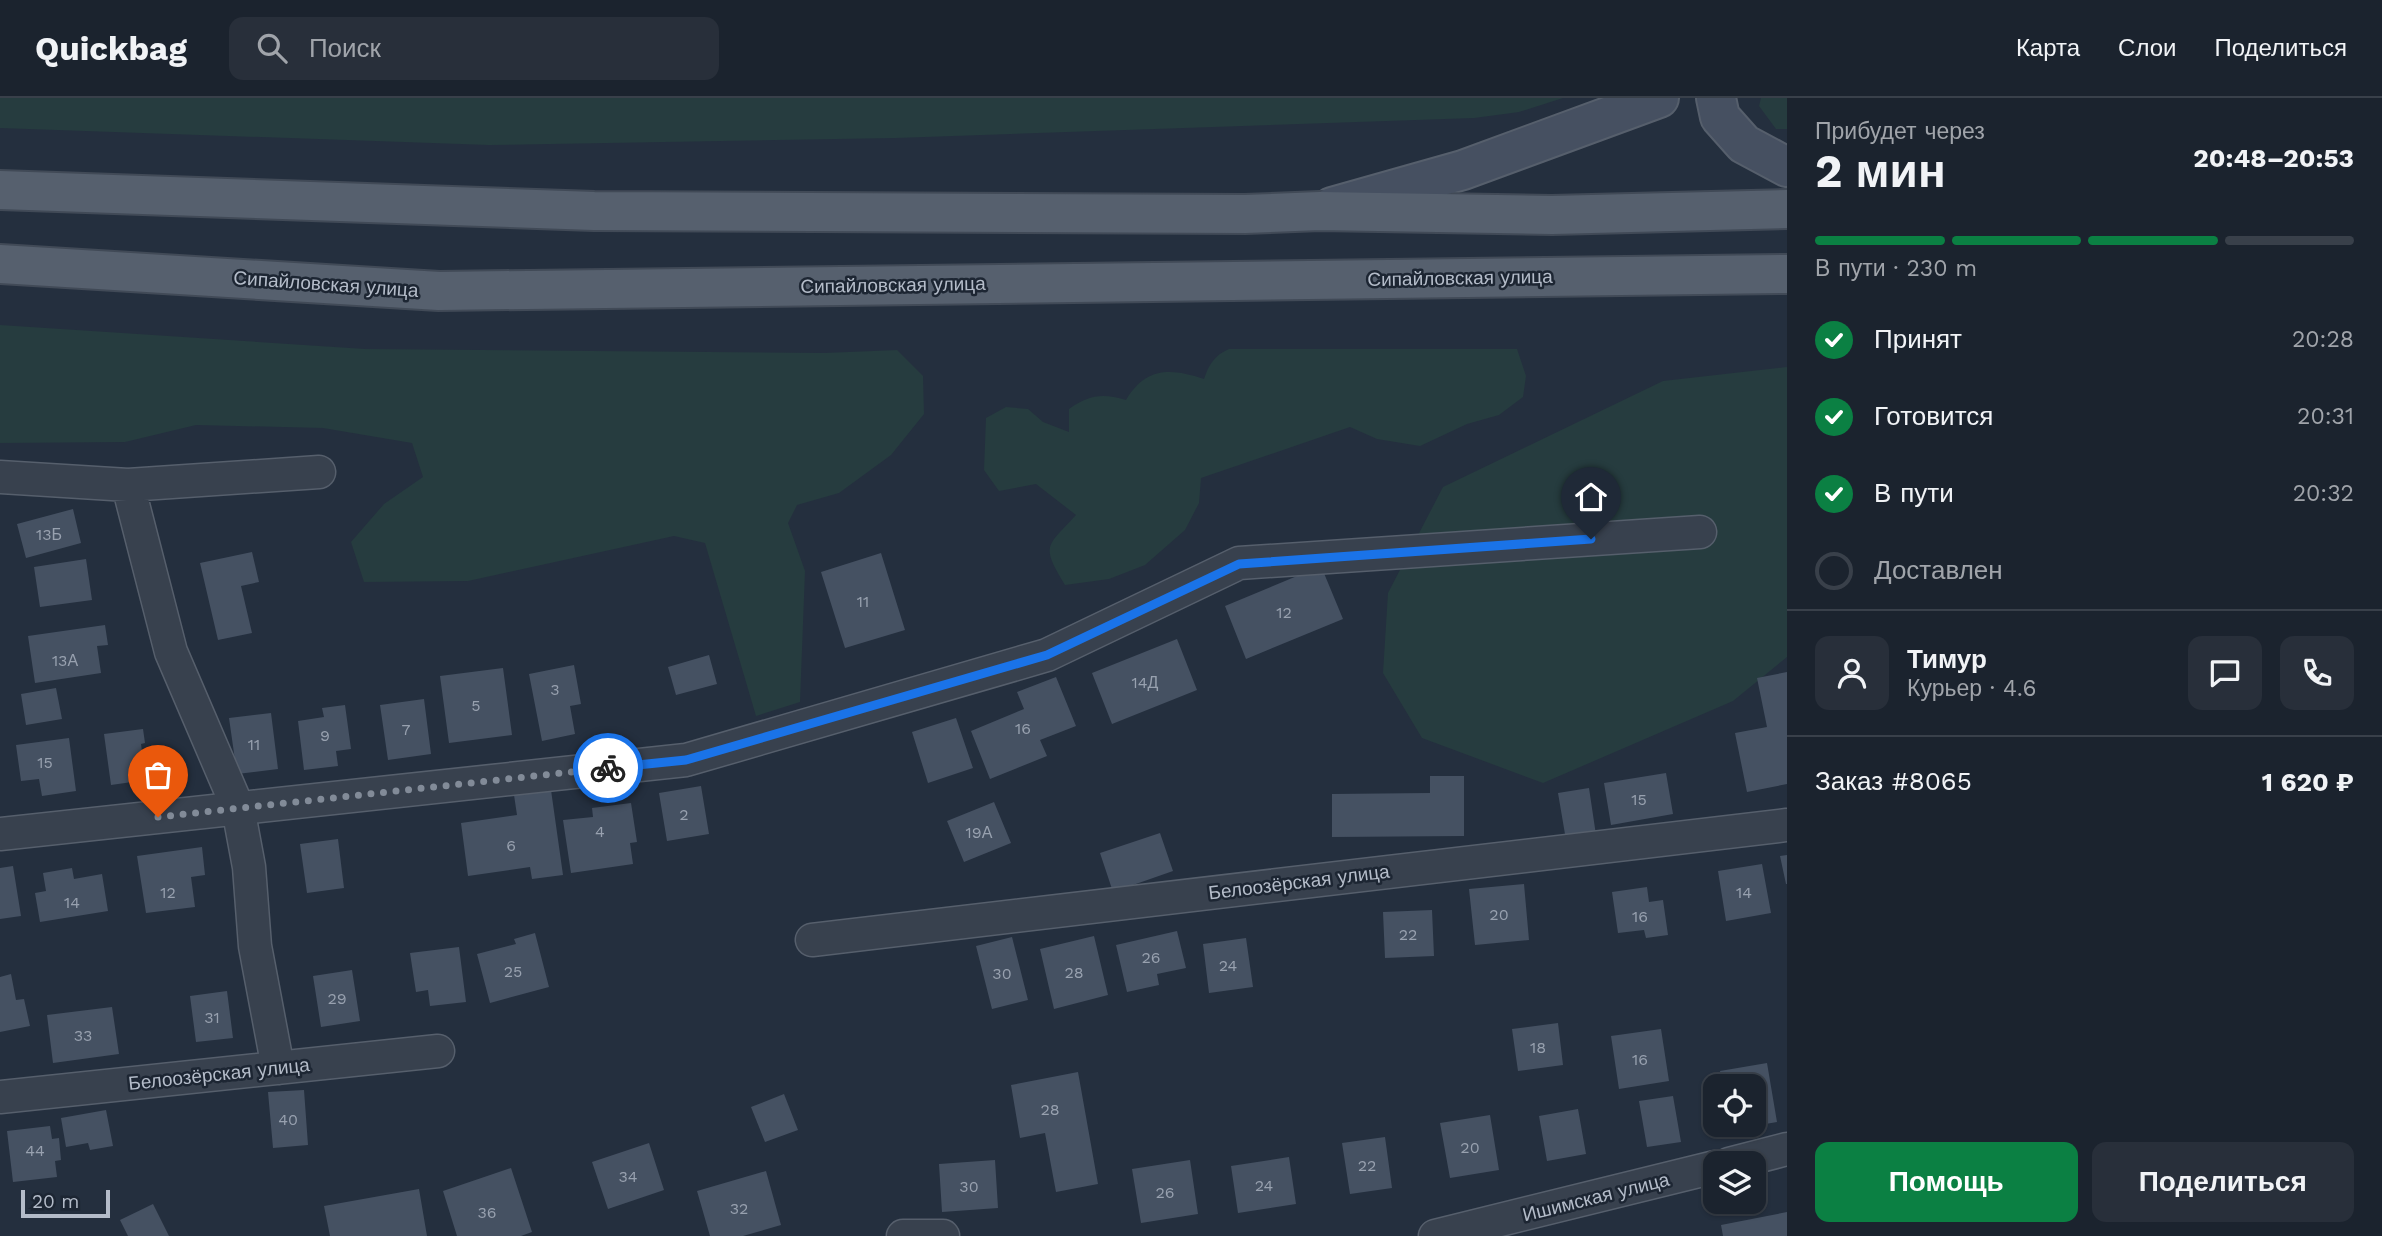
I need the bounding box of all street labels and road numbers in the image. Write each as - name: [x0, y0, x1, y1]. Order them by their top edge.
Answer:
- street label: Сипайловская улица: [1367, 265, 1553, 291]
- street label: Сипайловская улица: [233, 266, 420, 302]
- street label: Сипайловская улица: [800, 272, 986, 298]
- street label: Белоозёрская улица: [1207, 859, 1391, 905]
- street label: Белоозёрская улица: [127, 1053, 311, 1095]
- street label: Ишимская улица: [1520, 1168, 1672, 1226]

